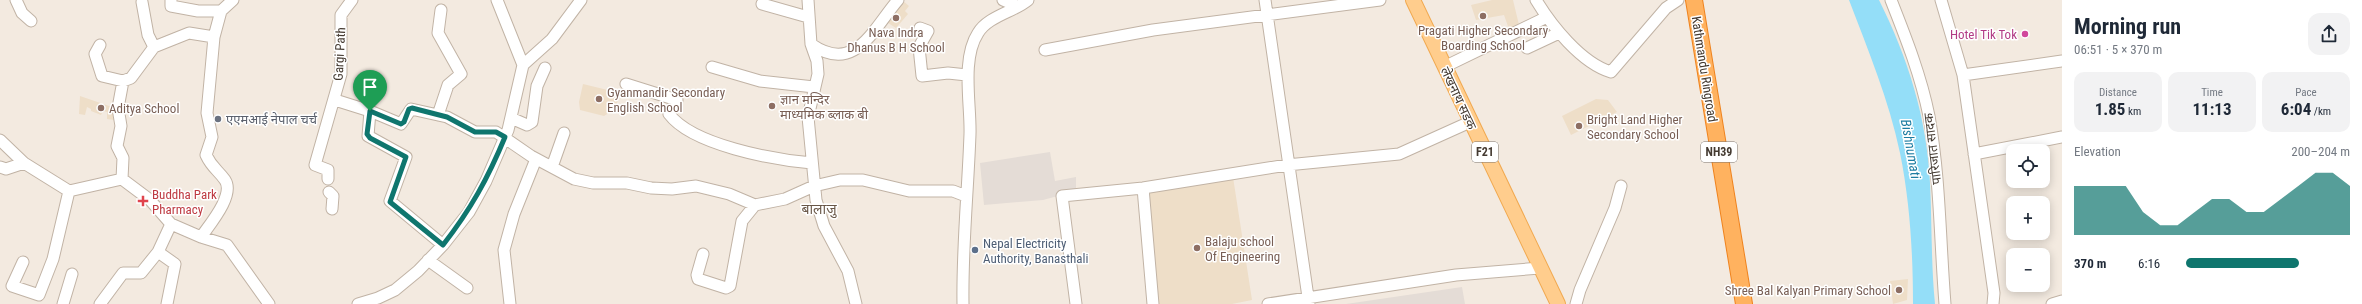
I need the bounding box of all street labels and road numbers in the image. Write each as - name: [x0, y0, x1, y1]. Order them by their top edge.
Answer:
- street label: Kathmandu Ringroad: [1689, 15, 1720, 123]
- street label: Gargi Path: [331, 27, 348, 81]
- street label: लेखनाथ सडक: [1438, 65, 1480, 133]
- street label: पारिजात सादक: [1921, 111, 1944, 186]
- road number: F21: [1472, 142, 1498, 162]
- road number: NH39: [1701, 142, 1737, 162]

